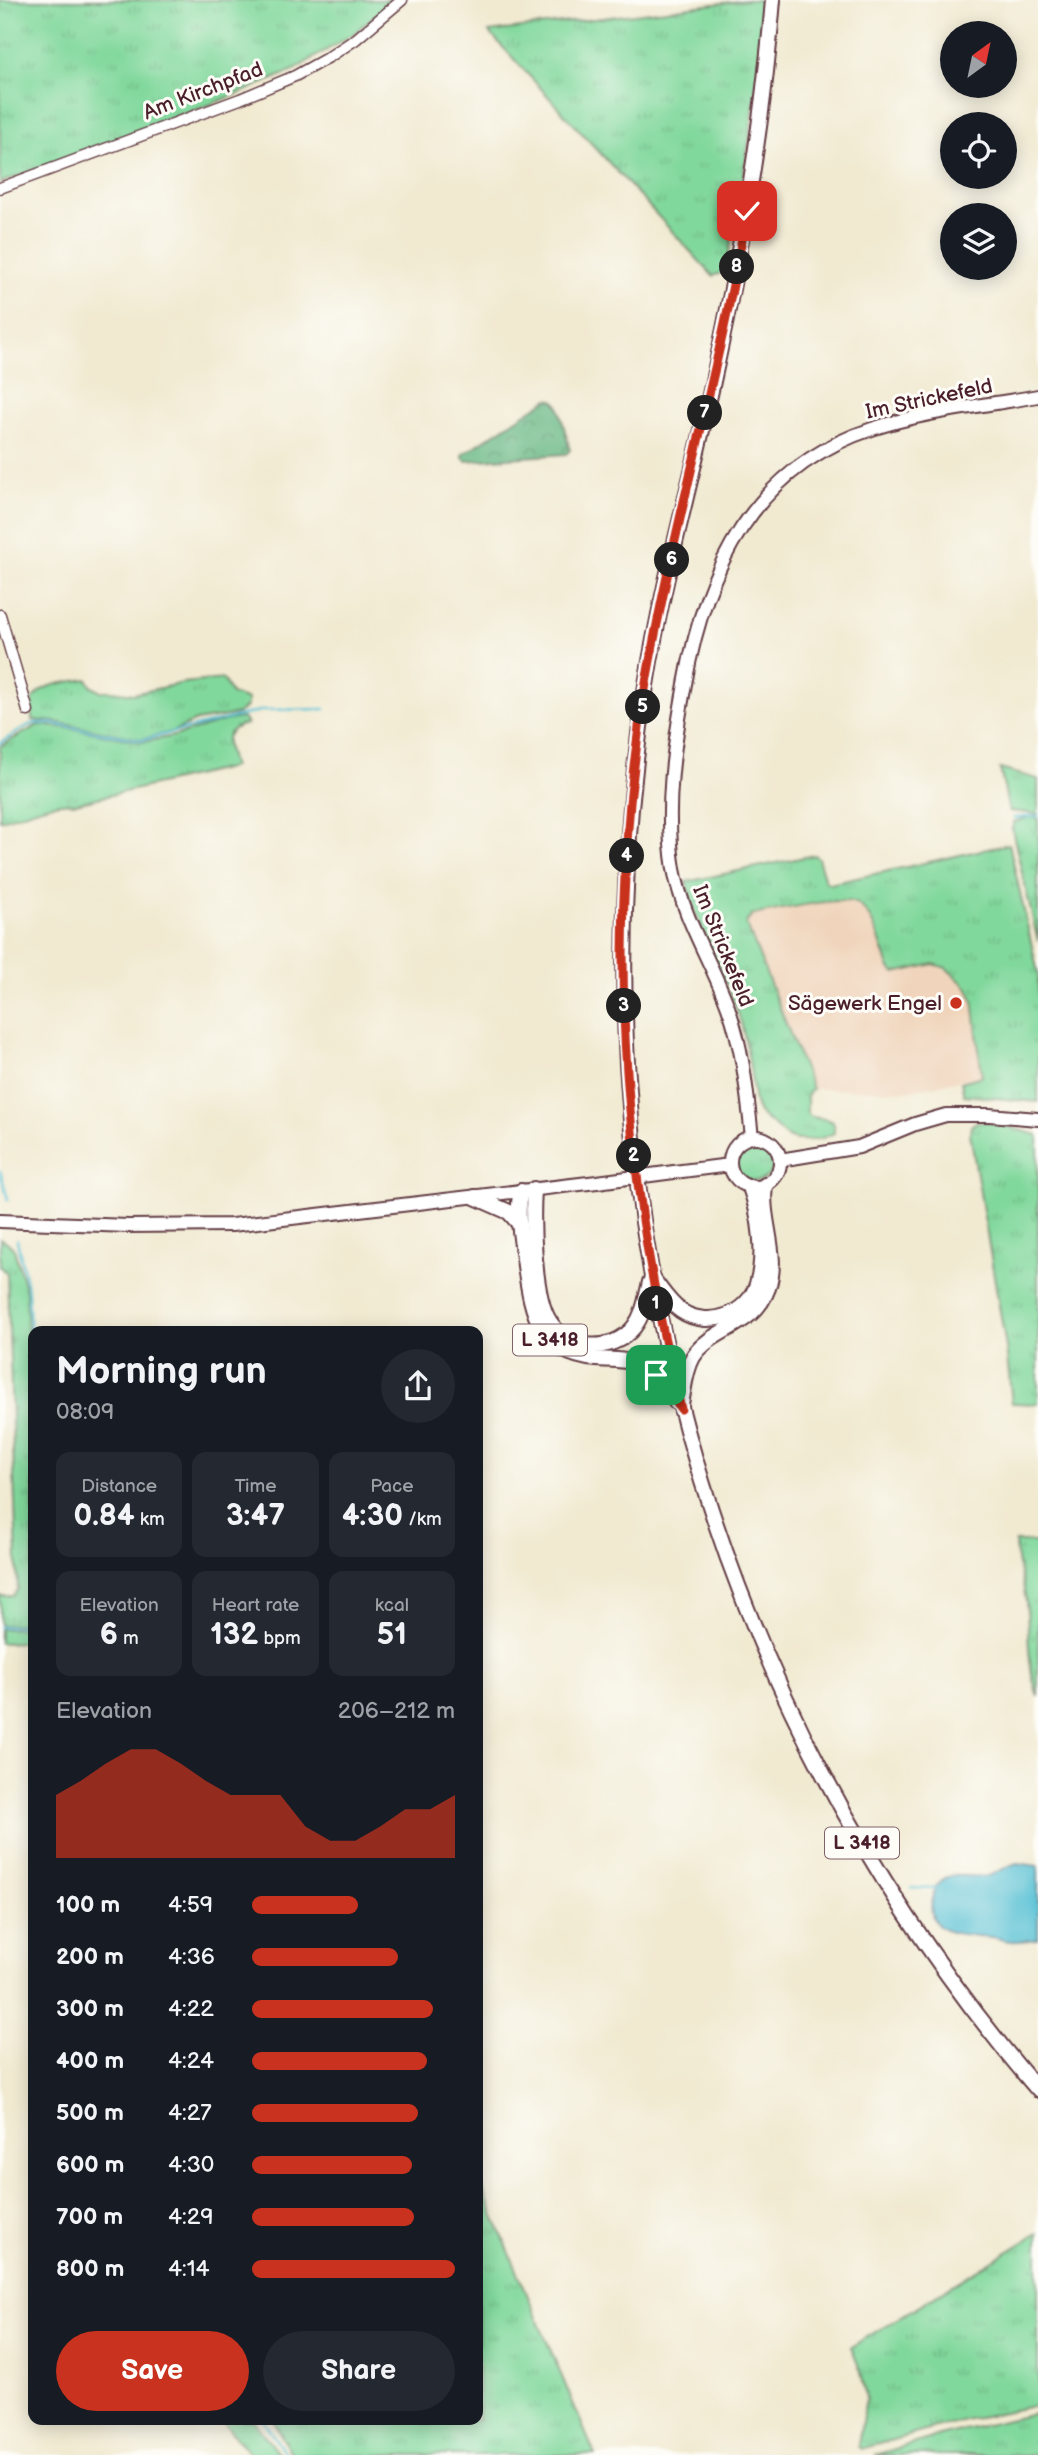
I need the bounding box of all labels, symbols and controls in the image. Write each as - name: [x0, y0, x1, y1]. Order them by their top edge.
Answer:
- north arrow: [940, 21, 1017, 98]
- map controls: [940, 21, 1017, 280]
- street label: Am Kirchpfad: [140, 57, 266, 125]
- button: locate: [940, 112, 1017, 189]
- pin: [717, 181, 777, 241]
- icon: check: [728, 192, 766, 230]
- button: layers: [940, 203, 1017, 280]
- pin: 8: [720, 250, 754, 284]
- text: 8: [731, 255, 742, 278]
- street label: Im Strickefeld: [863, 373, 995, 425]
- pin: 7: [688, 396, 722, 430]
- text: 7: [699, 401, 710, 424]
- pin: 6: [654, 542, 690, 578]
- text: 6: [666, 548, 677, 571]
- pin: 5: [626, 690, 660, 724]
- text: 5: [637, 695, 648, 718]
- pin: 4: [610, 838, 644, 874]
- text: 4: [621, 844, 632, 867]
- street label: Im Strickefeld: [687, 881, 759, 1011]
- pin: 3: [606, 988, 642, 1024]
- place label: Sägewerk Engel: [788, 991, 942, 1016]
- text: 3: [618, 994, 629, 1017]
- marker: Sägewerk Engel: [948, 995, 964, 1011]
- pin: 2: [616, 1138, 652, 1174]
- text: 2: [628, 1144, 639, 1167]
- pin: 1: [638, 1286, 674, 1322]
- text: 1: [652, 1292, 660, 1315]
- road number: L 3418: [513, 1324, 587, 1356]
- pin: [626, 1345, 686, 1405]
- text: Morning run: [56, 1349, 267, 1394]
- button: share: [381, 1349, 455, 1423]
- icon: arrive: [637, 1356, 675, 1394]
- text: 08:09: [56, 1398, 114, 1426]
- text: Distance: [81, 1475, 157, 1498]
- text: Time: [234, 1475, 277, 1498]
- text: Pace: [370, 1475, 413, 1498]
- text: 0.84: [74, 1498, 135, 1534]
- text: 3:47: [226, 1498, 285, 1534]
- text: 4:30: [342, 1498, 403, 1534]
- text: km: [135, 1508, 165, 1531]
- text: /km: [403, 1508, 442, 1531]
- text: Elevation: [80, 1594, 159, 1617]
- text: Heart rate: [212, 1594, 299, 1617]
- text: kcal: [375, 1594, 409, 1617]
- text: 6: [100, 1617, 118, 1653]
- text: 132: [210, 1617, 258, 1653]
- text: 51: [377, 1617, 407, 1653]
- text: m: [118, 1627, 139, 1650]
- text: bpm: [258, 1627, 301, 1650]
- text: Elevation: [56, 1697, 152, 1725]
- text: 206–212 m: [338, 1697, 455, 1725]
- road number: L 3418: [825, 1828, 899, 1858]
- text: 100 m: [56, 1891, 120, 1919]
- text: 4:59: [168, 1891, 213, 1919]
- text: 200 m: [56, 1943, 124, 1971]
- text: 4:36: [168, 1943, 215, 1971]
- text: 300 m: [56, 1995, 124, 2023]
- text: 4:22: [168, 1995, 214, 2023]
- text: 400 m: [56, 2047, 124, 2075]
- text: 4:24: [168, 2047, 214, 2075]
- text: 500 m: [56, 2099, 124, 2127]
- text: 4:27: [168, 2099, 212, 2127]
- text: 600 m: [56, 2151, 124, 2179]
- text: 4:30: [168, 2151, 214, 2179]
- text: 700 m: [56, 2203, 123, 2231]
- text: 4:29: [168, 2203, 214, 2231]
- text: 800 m: [56, 2255, 124, 2283]
- text: 4:14: [168, 2255, 210, 2283]
- button: Save: [56, 2331, 249, 2411]
- button: Share: [263, 2331, 455, 2411]

